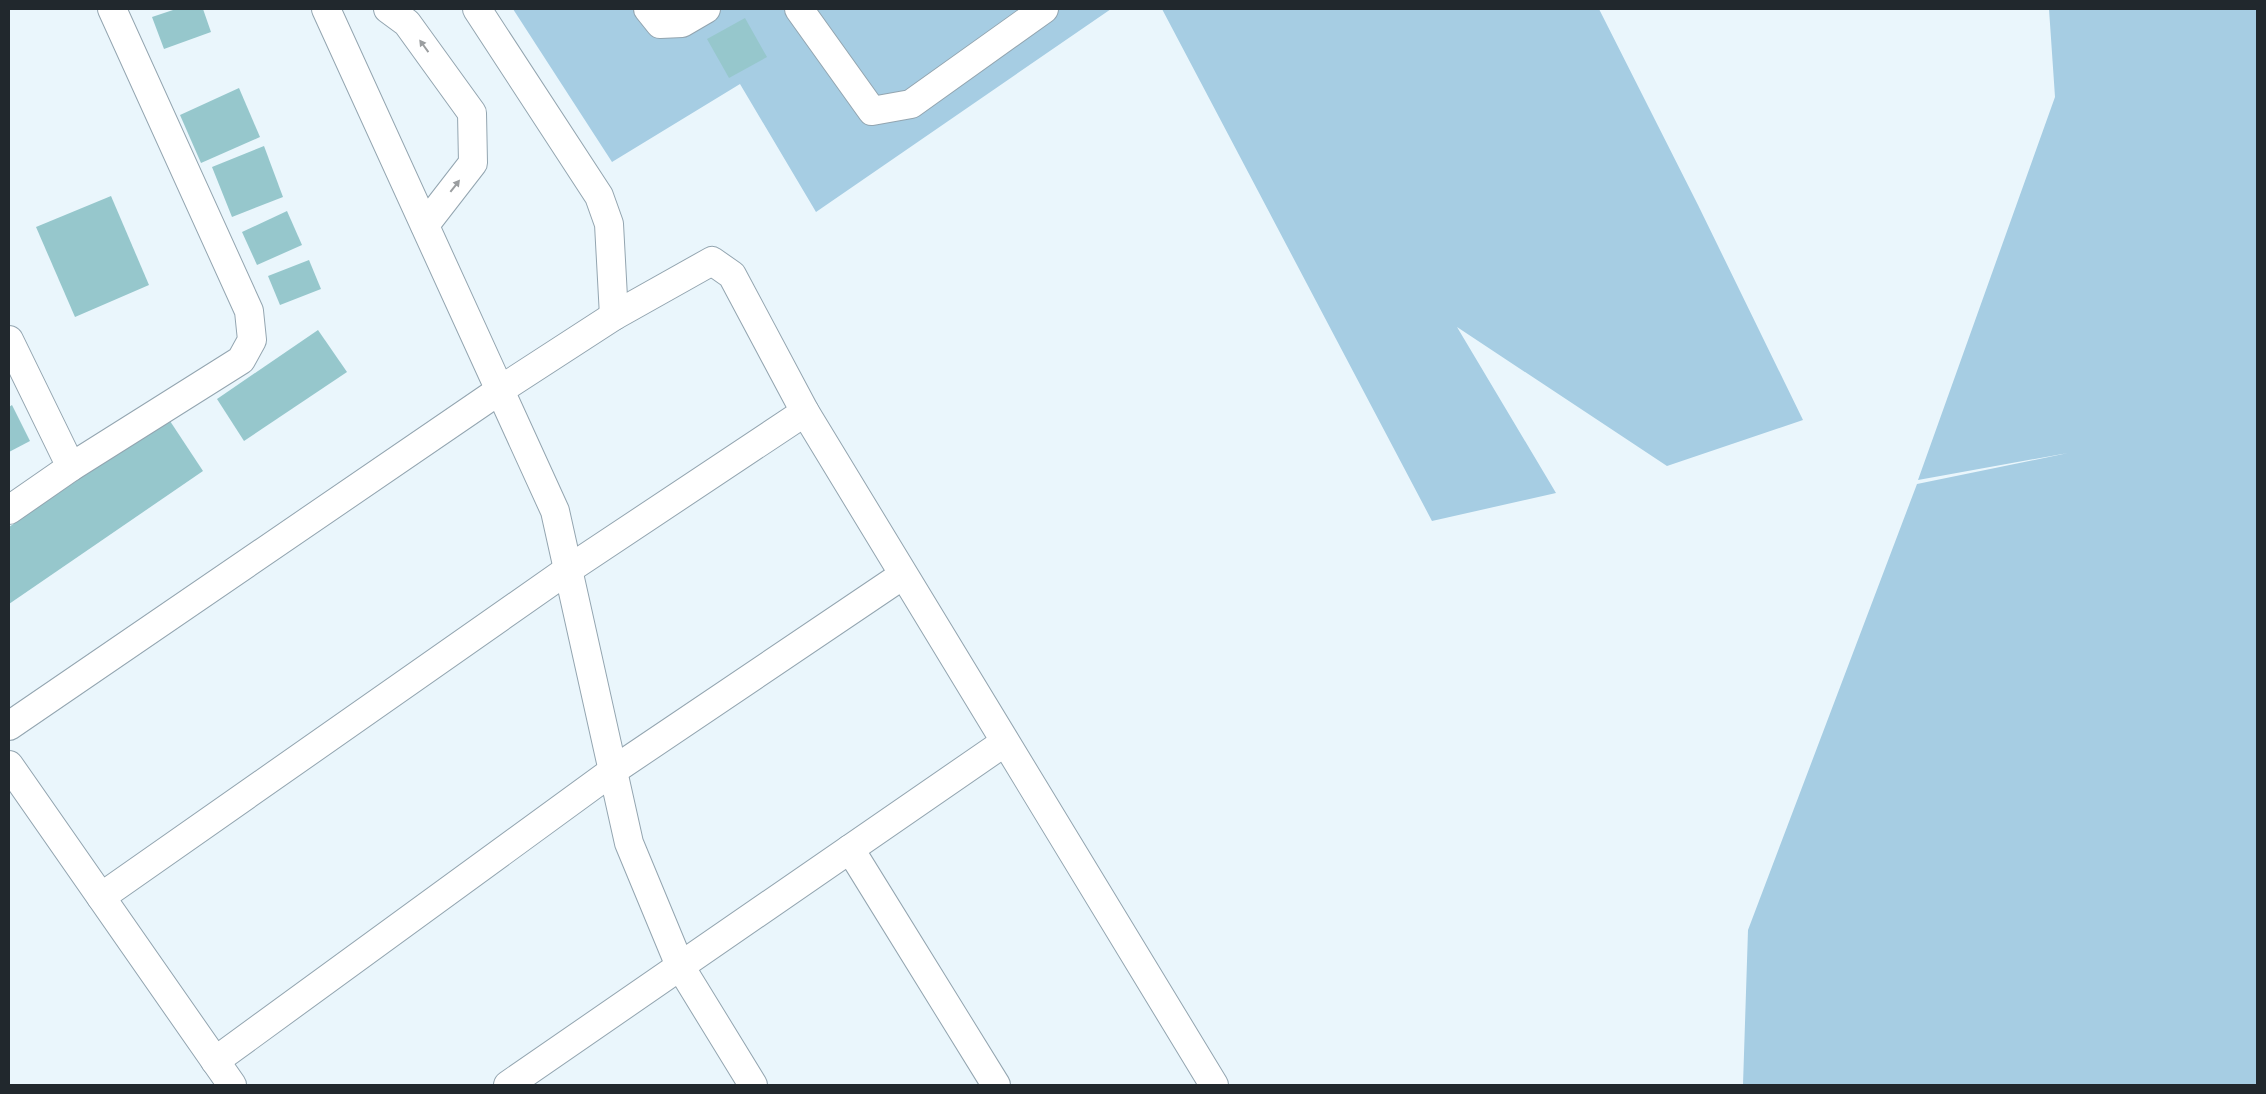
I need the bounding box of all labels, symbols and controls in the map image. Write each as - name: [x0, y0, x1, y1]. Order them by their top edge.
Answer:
- one-way arrow: [419, 39, 429, 53]
- one-way arrow: [449, 180, 460, 193]

